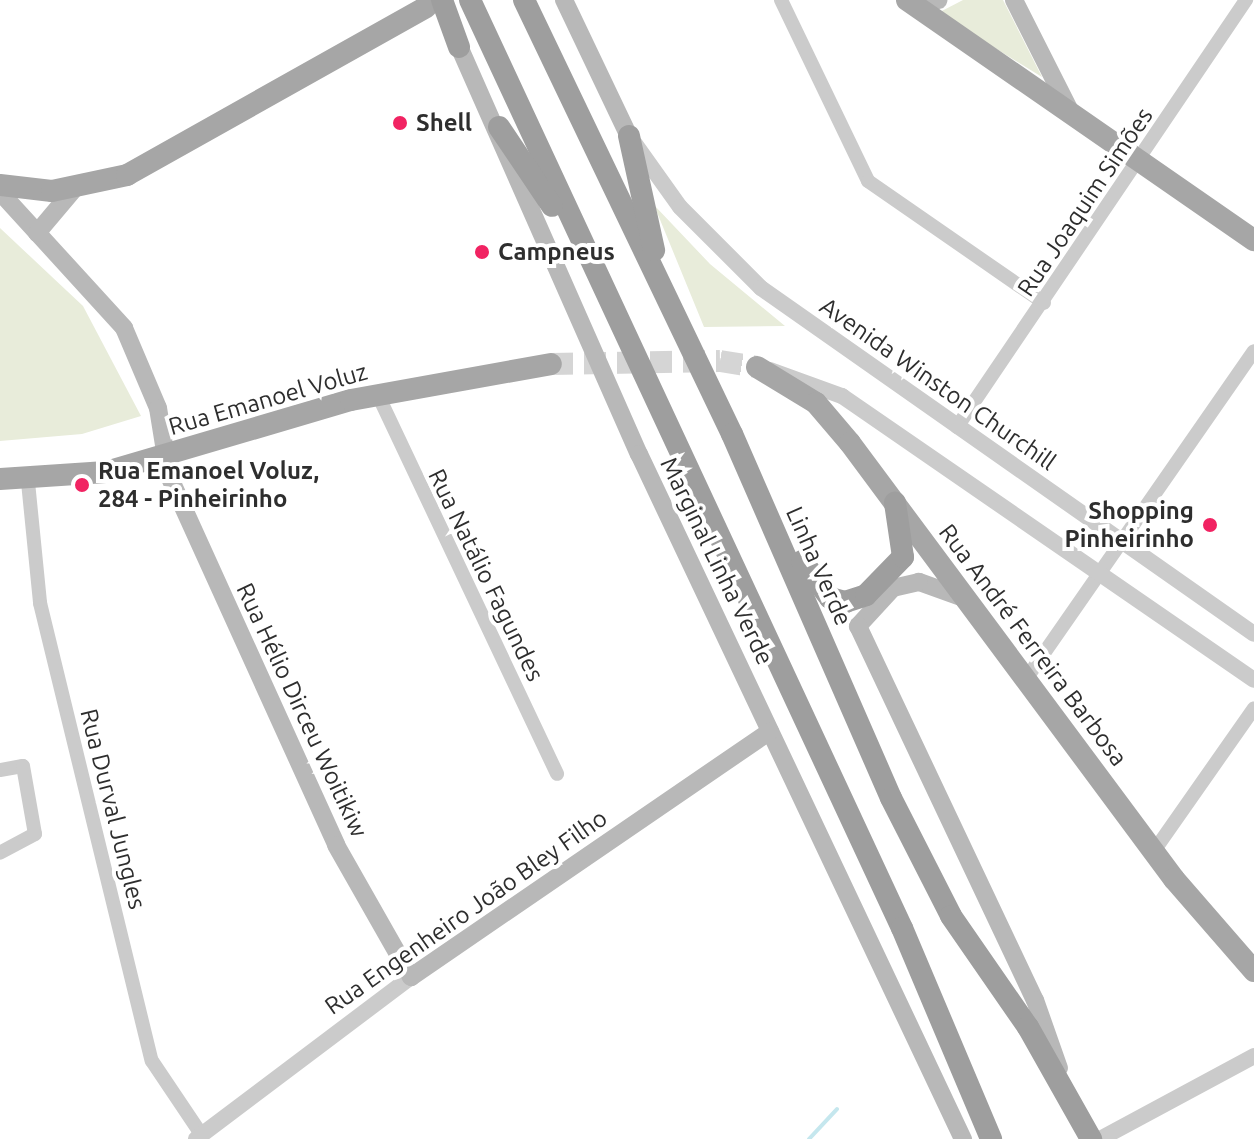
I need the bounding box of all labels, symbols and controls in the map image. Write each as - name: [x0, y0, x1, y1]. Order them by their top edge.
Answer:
- street label: Rua Joaquim Simões: [1011, 102, 1159, 302]
- place label: Shell: [416, 109, 472, 137]
- marker: Shell: [391, 114, 409, 132]
- place label: Campneus: [498, 238, 615, 266]
- marker: Campneus: [473, 243, 491, 261]
- street label: Avenida Winston Churchill: [815, 292, 1061, 476]
- street label: Rua Emanoel Voluz: [165, 357, 371, 441]
- street label: Marginal Linha Verde: [654, 453, 780, 669]
- place label: Rua Emanoel Voluz, 284 - Pinheirinho: [98, 457, 319, 513]
- street label: Rua Natálio Fagundes: [422, 464, 550, 686]
- marker: Rua Emanoel Voluz, 284 - Pinheirinho: [73, 476, 91, 494]
- place label: Shopping Pinheirinho: [1064, 497, 1194, 553]
- street label: Linha Verde: [780, 502, 858, 630]
- marker: Shopping Pinheirinho: [1201, 516, 1219, 534]
- street label: Rua André Ferreira Barbosa: [933, 518, 1133, 772]
- street label: Rua Hélio Dirceu Woitikiw: [230, 578, 374, 842]
- street label: Rua Durval Jungles: [74, 706, 152, 912]
- street label: Rua Engenheiro João Bley Filho: [319, 803, 613, 1021]

